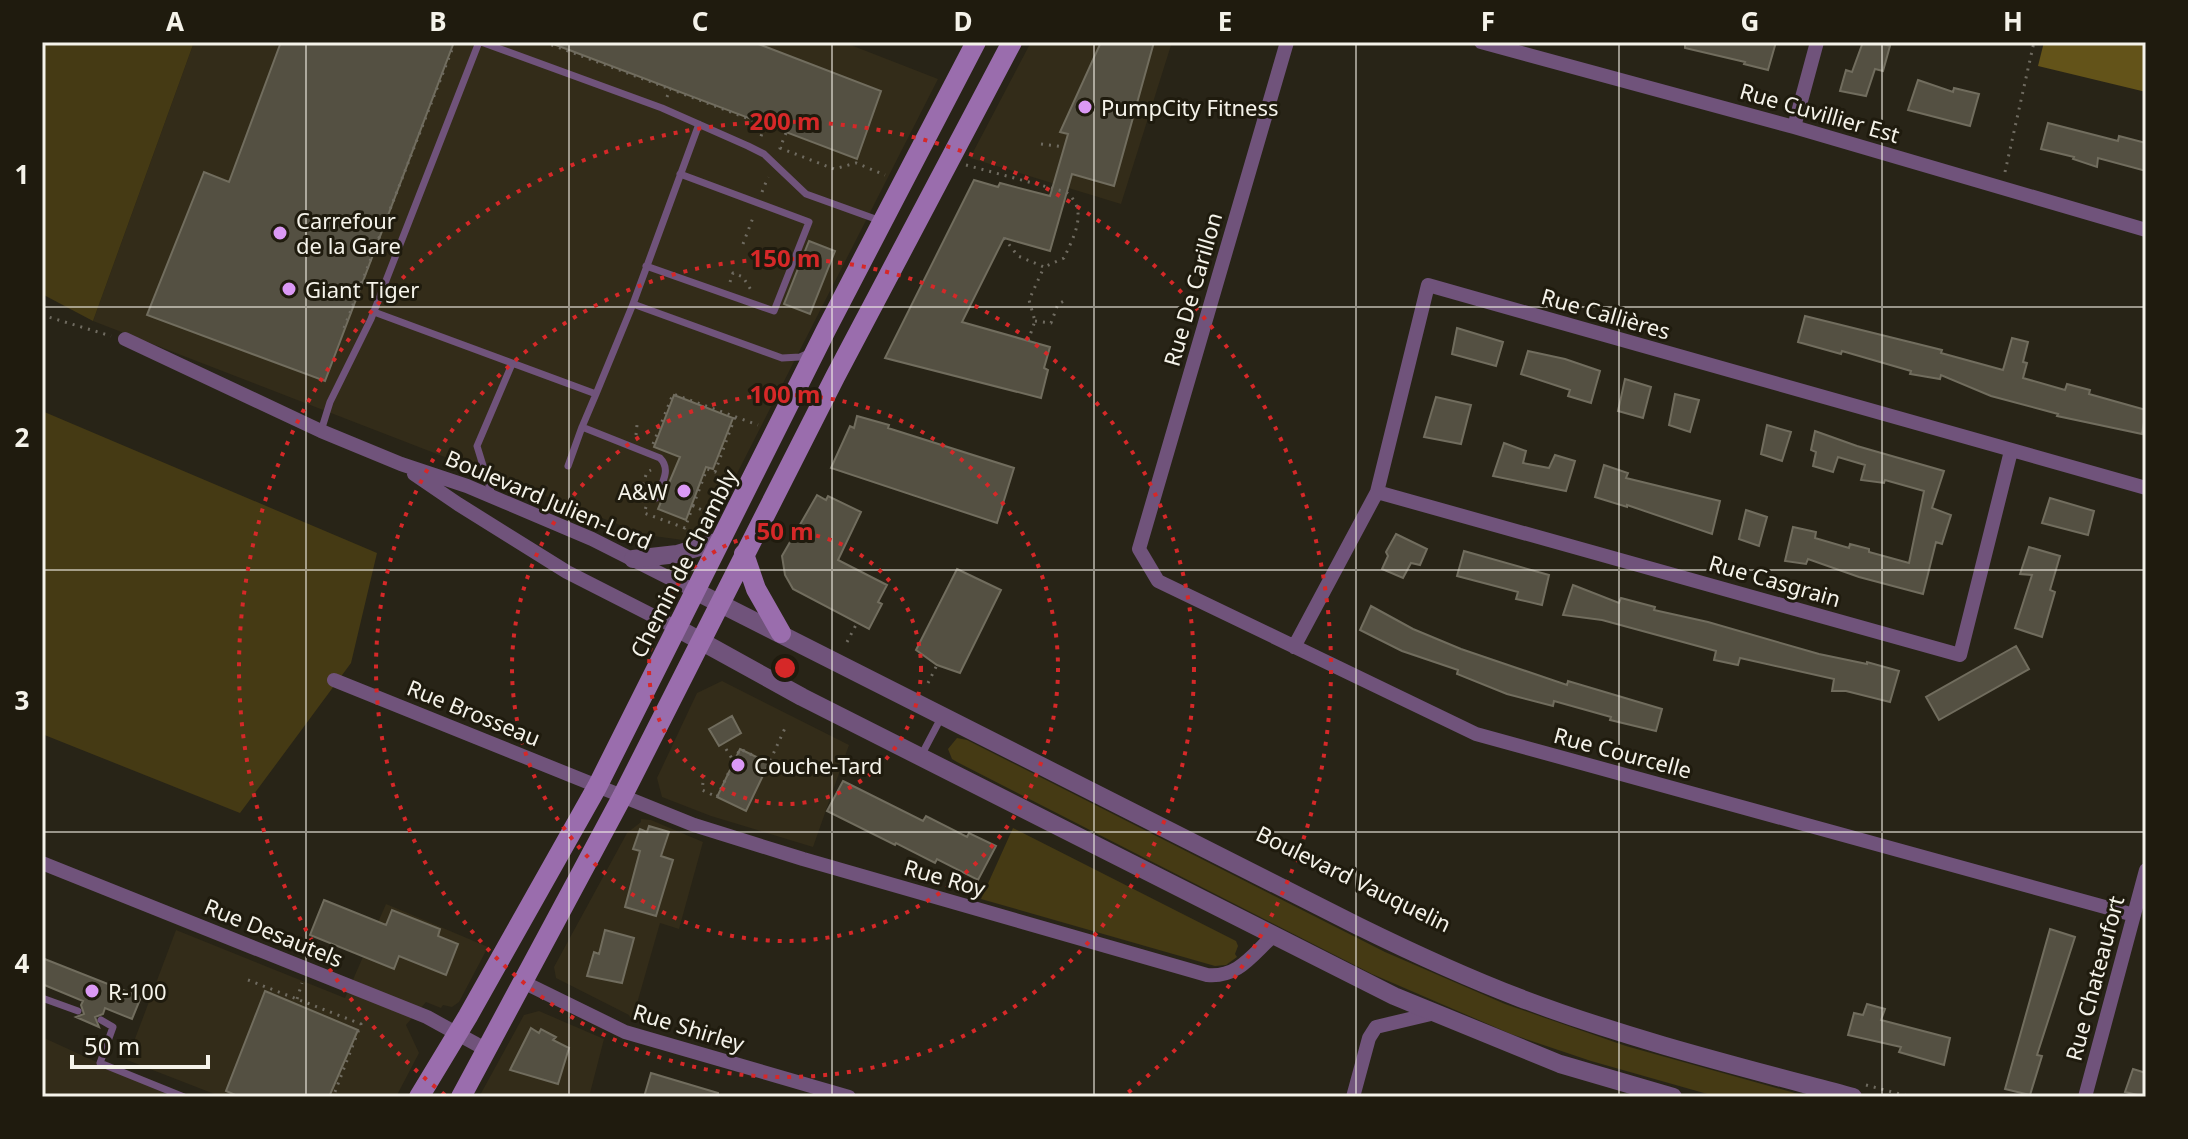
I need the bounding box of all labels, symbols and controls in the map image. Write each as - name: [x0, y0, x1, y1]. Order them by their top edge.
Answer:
- text: A: [166, 3, 184, 39]
- text: B: [429, 3, 447, 39]
- text: C: [692, 3, 708, 39]
- text: D: [953, 3, 973, 39]
- text: E: [1218, 3, 1232, 39]
- text: F: [1481, 3, 1495, 39]
- text: G: [1741, 3, 1759, 39]
- text: H: [2003, 3, 2023, 39]
- street label: Rue Cuvillier Est: [1737, 75, 1903, 149]
- place label: PumpCity Fitness: [1101, 92, 1279, 122]
- marker: PumpCity Fitness: [1076, 98, 1094, 116]
- text: 200 m: [750, 104, 820, 137]
- text: 1: [15, 156, 29, 192]
- place label: Carrefour de la Gare: [296, 205, 401, 260]
- street label: Rue De Carillon: [1156, 209, 1228, 369]
- marker: Carrefour de la Gare: [271, 224, 289, 242]
- text: 150 m: [750, 241, 820, 274]
- place label: Giant Tiger: [305, 274, 419, 304]
- marker: Giant Tiger: [280, 280, 298, 298]
- street label: Rue Callières: [1538, 280, 1674, 346]
- text: 100 m: [750, 377, 820, 410]
- text: 2: [15, 419, 30, 455]
- street label: Boulevard Julien-Lord: [441, 442, 657, 556]
- street label: Chemin de Chambly: [622, 463, 744, 662]
- place label: A&W: [618, 476, 669, 506]
- marker: A&W: [675, 482, 693, 500]
- text: 50 m: [756, 514, 814, 547]
- street label: Rue Casgrain: [1706, 547, 1844, 613]
- centre of rings: [771, 654, 799, 682]
- street label: Rue Brosseau: [403, 672, 545, 752]
- text: 3: [15, 682, 29, 718]
- street label: Rue Courcelle: [1551, 719, 1695, 785]
- place label: Couche-Tard: [754, 750, 883, 780]
- marker: Couche-Tard: [729, 756, 747, 774]
- street label: Boulevard Vauquelin: [1251, 818, 1457, 938]
- street label: Rue Roy: [901, 851, 990, 903]
- street label: Rue Desautels: [200, 891, 348, 973]
- street label: Rue Chateaufort: [2058, 892, 2130, 1064]
- text: 4: [15, 945, 30, 981]
- place label: R-100: [108, 976, 167, 1006]
- marker: R-100: [83, 982, 101, 1000]
- street label: Rue Shirley: [630, 996, 749, 1058]
- scale bar: [72, 1019, 208, 1069]
- text: 50 m: [84, 1029, 140, 1062]

